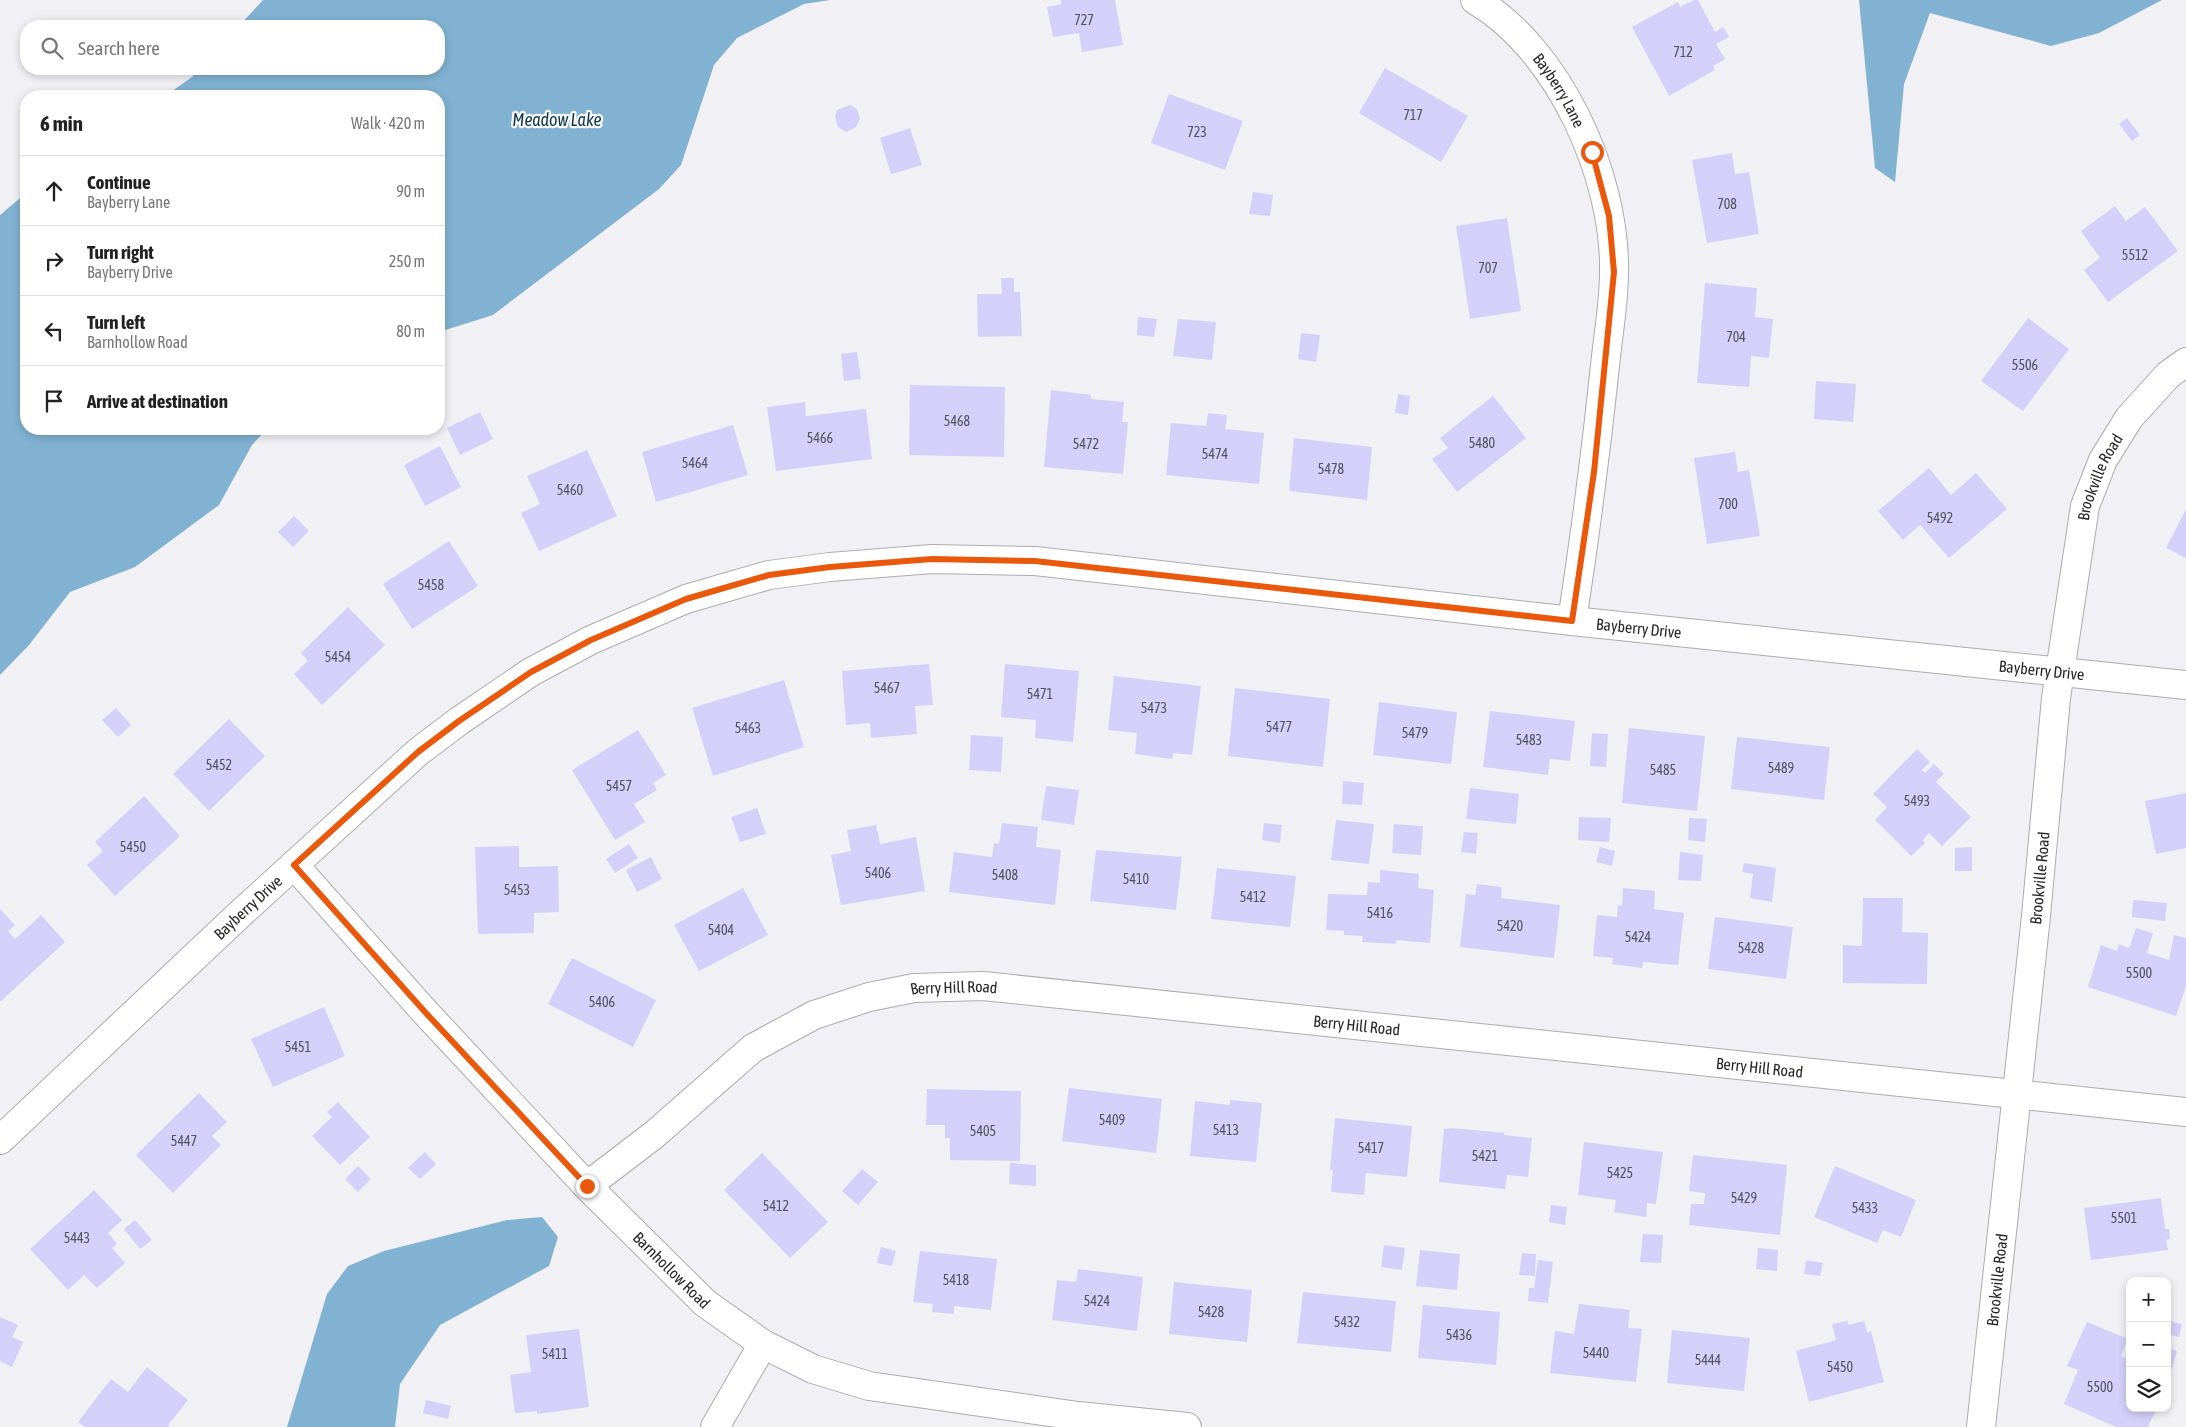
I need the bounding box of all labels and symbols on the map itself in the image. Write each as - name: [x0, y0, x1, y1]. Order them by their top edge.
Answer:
- house number: 727: [1074, 12, 1094, 28]
- house number: 712: [1673, 44, 1693, 60]
- street label: Bayberry Lane: [1530, 50, 1588, 130]
- house number: 717: [1403, 107, 1423, 123]
- water label: Meadow Lake: [512, 109, 602, 130]
- house number: 723: [1187, 124, 1207, 140]
- route start: [1581, 141, 1604, 164]
- house number: 708: [1717, 196, 1737, 212]
- house number: 5512: [2122, 247, 2148, 263]
- house number: 707: [1478, 260, 1498, 276]
- house number: 704: [1726, 329, 1746, 345]
- house number: 5506: [2012, 357, 2039, 373]
- house number: 5468: [944, 413, 971, 429]
- house number: 5466: [807, 430, 834, 446]
- street label: Brookville Road: [2074, 431, 2126, 522]
- house number: 5480: [1469, 435, 1496, 451]
- house number: 5472: [1073, 436, 1099, 452]
- house number: 5474: [1202, 446, 1229, 462]
- house number: 5464: [682, 455, 709, 471]
- house number: 5478: [1318, 461, 1345, 477]
- house number: 5460: [557, 482, 584, 498]
- house number: 700: [1718, 496, 1738, 512]
- house number: 5492: [1927, 510, 1953, 526]
- house number: 5458: [418, 577, 445, 593]
- street label: Bayberry Drive: [1595, 615, 1682, 641]
- house number: 5454: [325, 649, 352, 665]
- street label: Bayberry Drive: [1998, 657, 2085, 683]
- house number: 5467: [874, 680, 900, 696]
- house number: 5471: [1027, 686, 1053, 702]
- house number: 5473: [1141, 700, 1167, 716]
- house number: 5477: [1266, 719, 1292, 735]
- house number: 5463: [735, 720, 761, 736]
- house number: 5479: [1402, 725, 1428, 741]
- house number: 5483: [1516, 732, 1542, 748]
- house number: 5452: [206, 757, 232, 773]
- house number: 5489: [1768, 760, 1794, 776]
- house number: 5485: [1650, 762, 1676, 778]
- house number: 5457: [606, 778, 632, 794]
- house number: 5493: [1904, 793, 1930, 809]
- street label: Brookville Road: [2026, 831, 2053, 925]
- house number: 5450: [120, 839, 147, 855]
- house number: 5406: [865, 865, 892, 881]
- house number: 5408: [992, 867, 1019, 883]
- street label: Bayberry Drive: [210, 871, 285, 943]
- house number: 5410: [1123, 871, 1150, 887]
- house number: 5453: [504, 882, 530, 898]
- house number: 5412: [1240, 889, 1266, 905]
- house number: 5416: [1367, 905, 1394, 921]
- house number: 5420: [1497, 918, 1524, 934]
- house number: 5404: [708, 922, 735, 938]
- house number: 5424: [1625, 929, 1652, 945]
- house number: 5428: [1738, 940, 1765, 956]
- house number: 5500: [2126, 965, 2153, 981]
- street label: Berry Hill Road: [909, 977, 998, 998]
- house number: 5406: [589, 994, 616, 1010]
- street label: Berry Hill Road: [1312, 1012, 1401, 1039]
- house number: 5451: [285, 1039, 311, 1055]
- street label: Berry Hill Road: [1715, 1054, 1804, 1081]
- house number: 5409: [1099, 1112, 1125, 1128]
- house number: 5413: [1213, 1122, 1239, 1138]
- house number: 5405: [970, 1123, 996, 1139]
- house number: 5447: [171, 1133, 197, 1149]
- house number: 5417: [1358, 1140, 1384, 1156]
- house number: 5421: [1472, 1148, 1498, 1164]
- house number: 5425: [1607, 1165, 1633, 1181]
- route end: [576, 1175, 599, 1198]
- house number: 5429: [1731, 1190, 1757, 1206]
- house number: 5412: [763, 1198, 789, 1214]
- house number: 5433: [1852, 1200, 1878, 1216]
- house number: 5501: [2111, 1210, 2137, 1226]
- street label: Barnhollow Road: [630, 1228, 714, 1312]
- house number: 5443: [64, 1230, 90, 1246]
- street label: Brookville Road: [1983, 1233, 2011, 1327]
- house number: 5418: [943, 1272, 970, 1288]
- house number: 5424: [1084, 1293, 1111, 1309]
- house number: 5428: [1198, 1304, 1225, 1320]
- house number: 5432: [1334, 1314, 1360, 1330]
- house number: 5436: [1446, 1327, 1473, 1343]
- house number: 5440: [1583, 1345, 1610, 1361]
- house number: 5411: [542, 1346, 568, 1362]
- house number: 5444: [1695, 1352, 1722, 1368]
- house number: 5450: [1827, 1359, 1854, 1375]
- house number: 5500: [2087, 1379, 2114, 1395]

